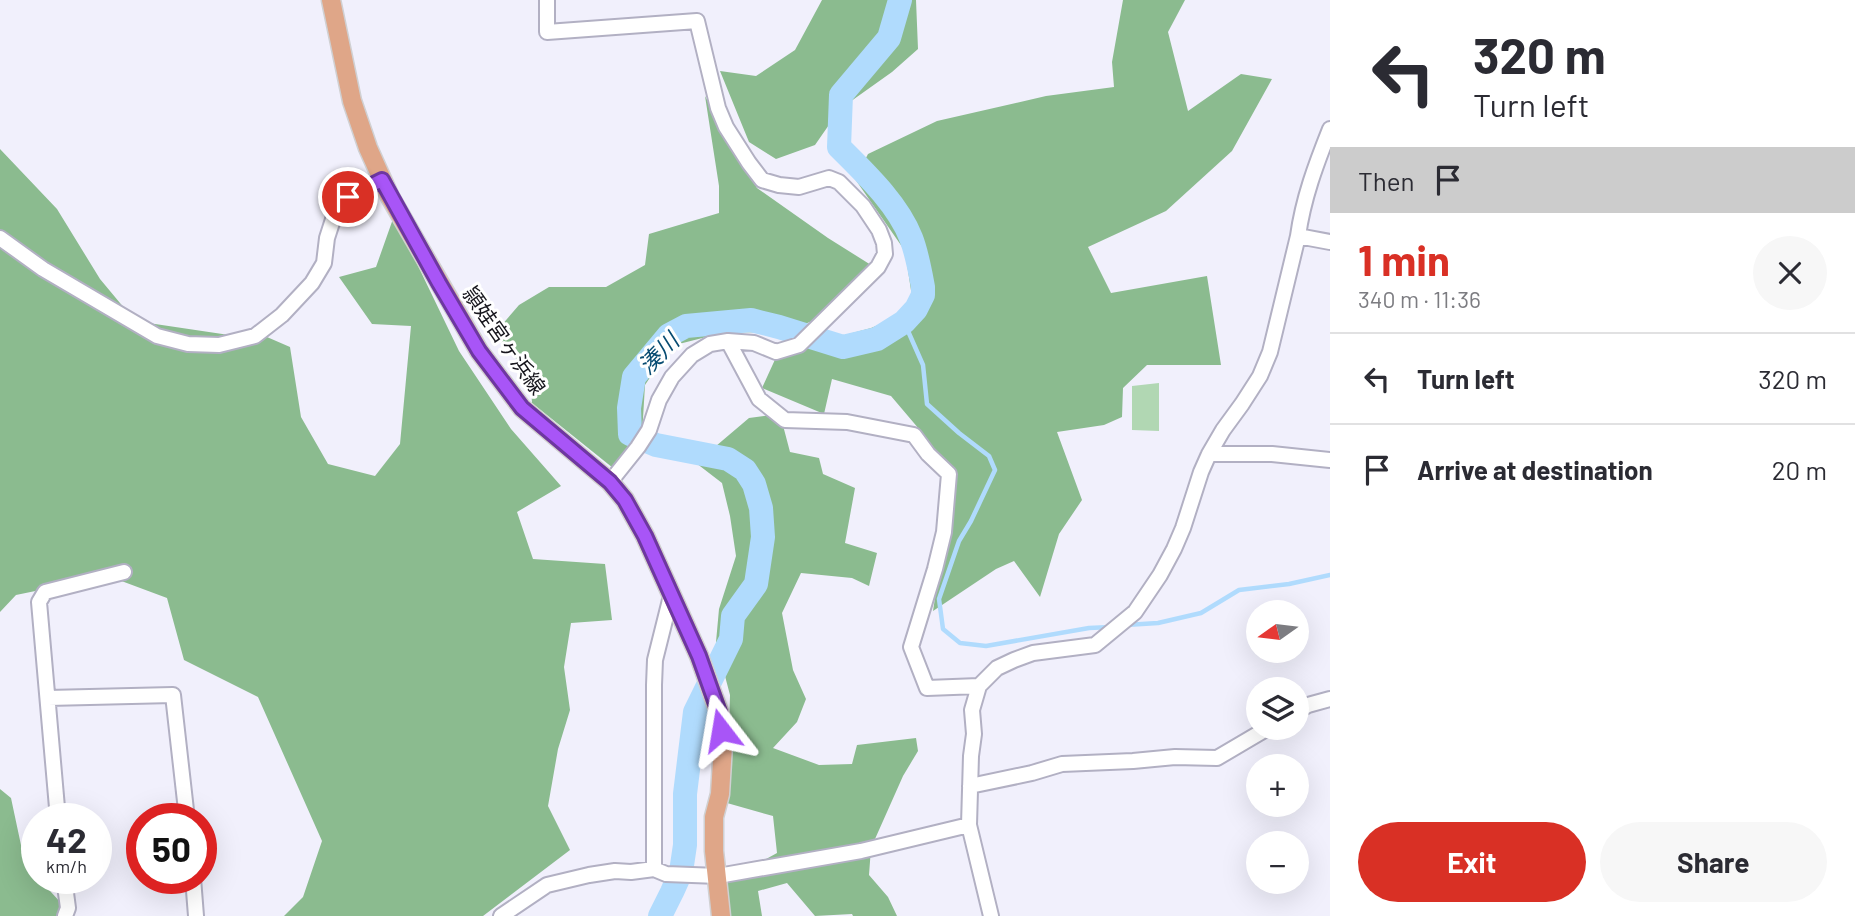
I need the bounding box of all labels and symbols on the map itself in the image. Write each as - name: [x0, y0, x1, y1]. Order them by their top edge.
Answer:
- pin: [318, 167, 378, 227]
- street label: 頴娃宮ヶ浜線: [459, 281, 551, 399]
- water label: 湊川: [632, 325, 686, 379]
- north arrow: [1246, 600, 1309, 663]
- position arrow: [684, 693, 758, 767]
- speed limit sign: 50: [126, 803, 217, 894]

